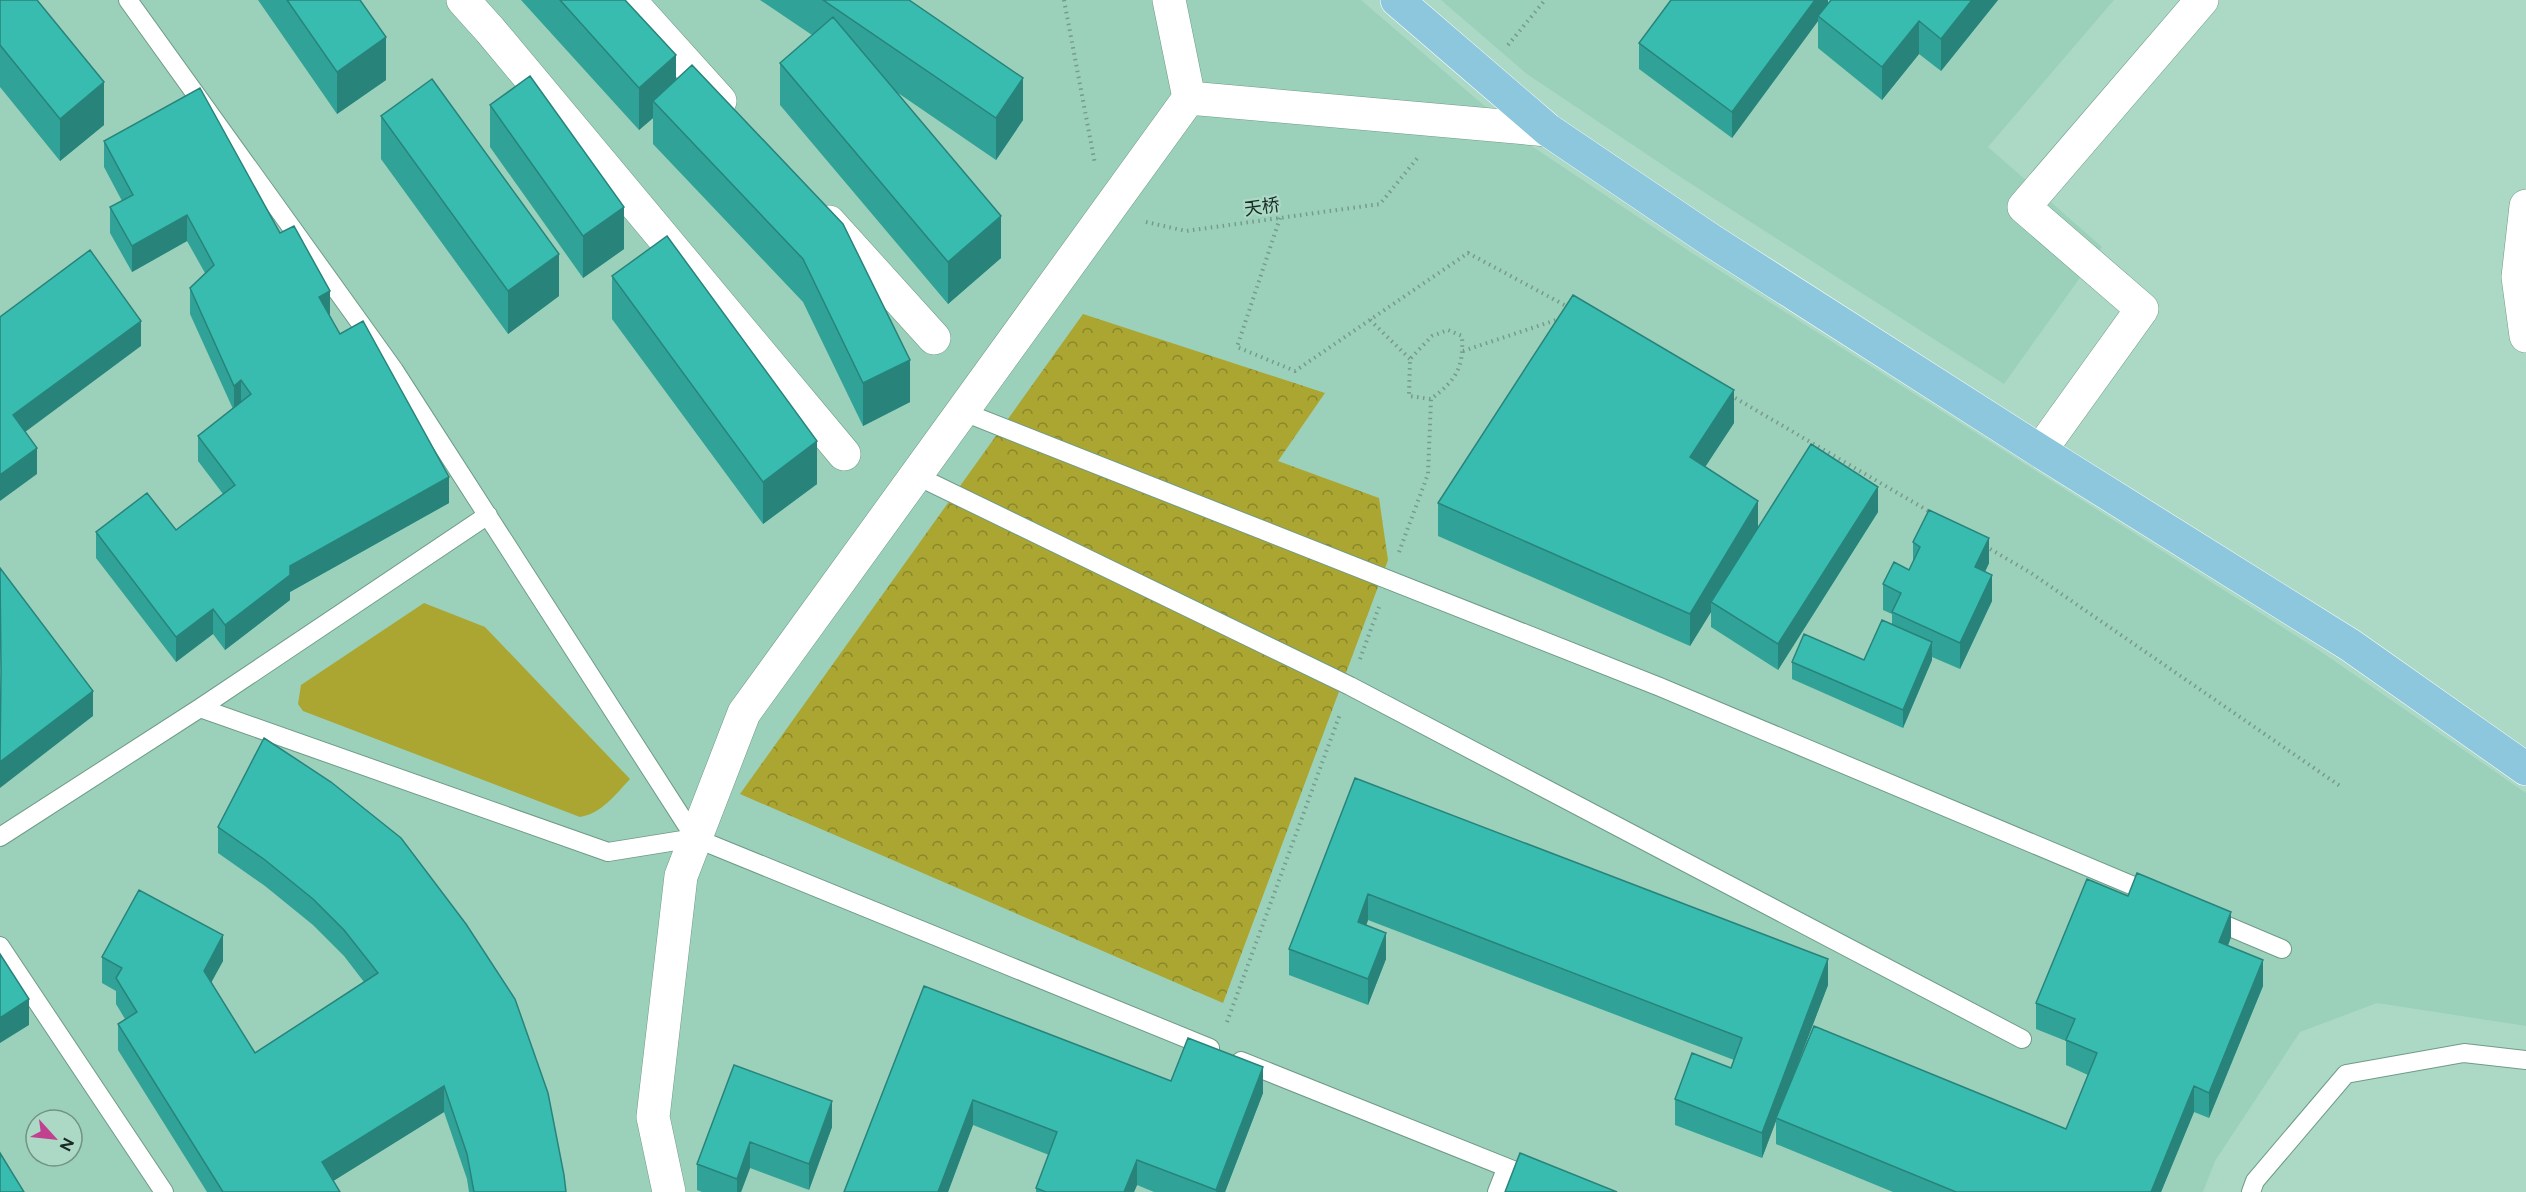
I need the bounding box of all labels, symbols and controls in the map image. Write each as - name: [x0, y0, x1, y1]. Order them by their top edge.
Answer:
- street label: 天桥: [1243, 194, 1281, 220]
- north arrow: [24, 1108, 84, 1168]
- text: N: [56, 1135, 78, 1154]

